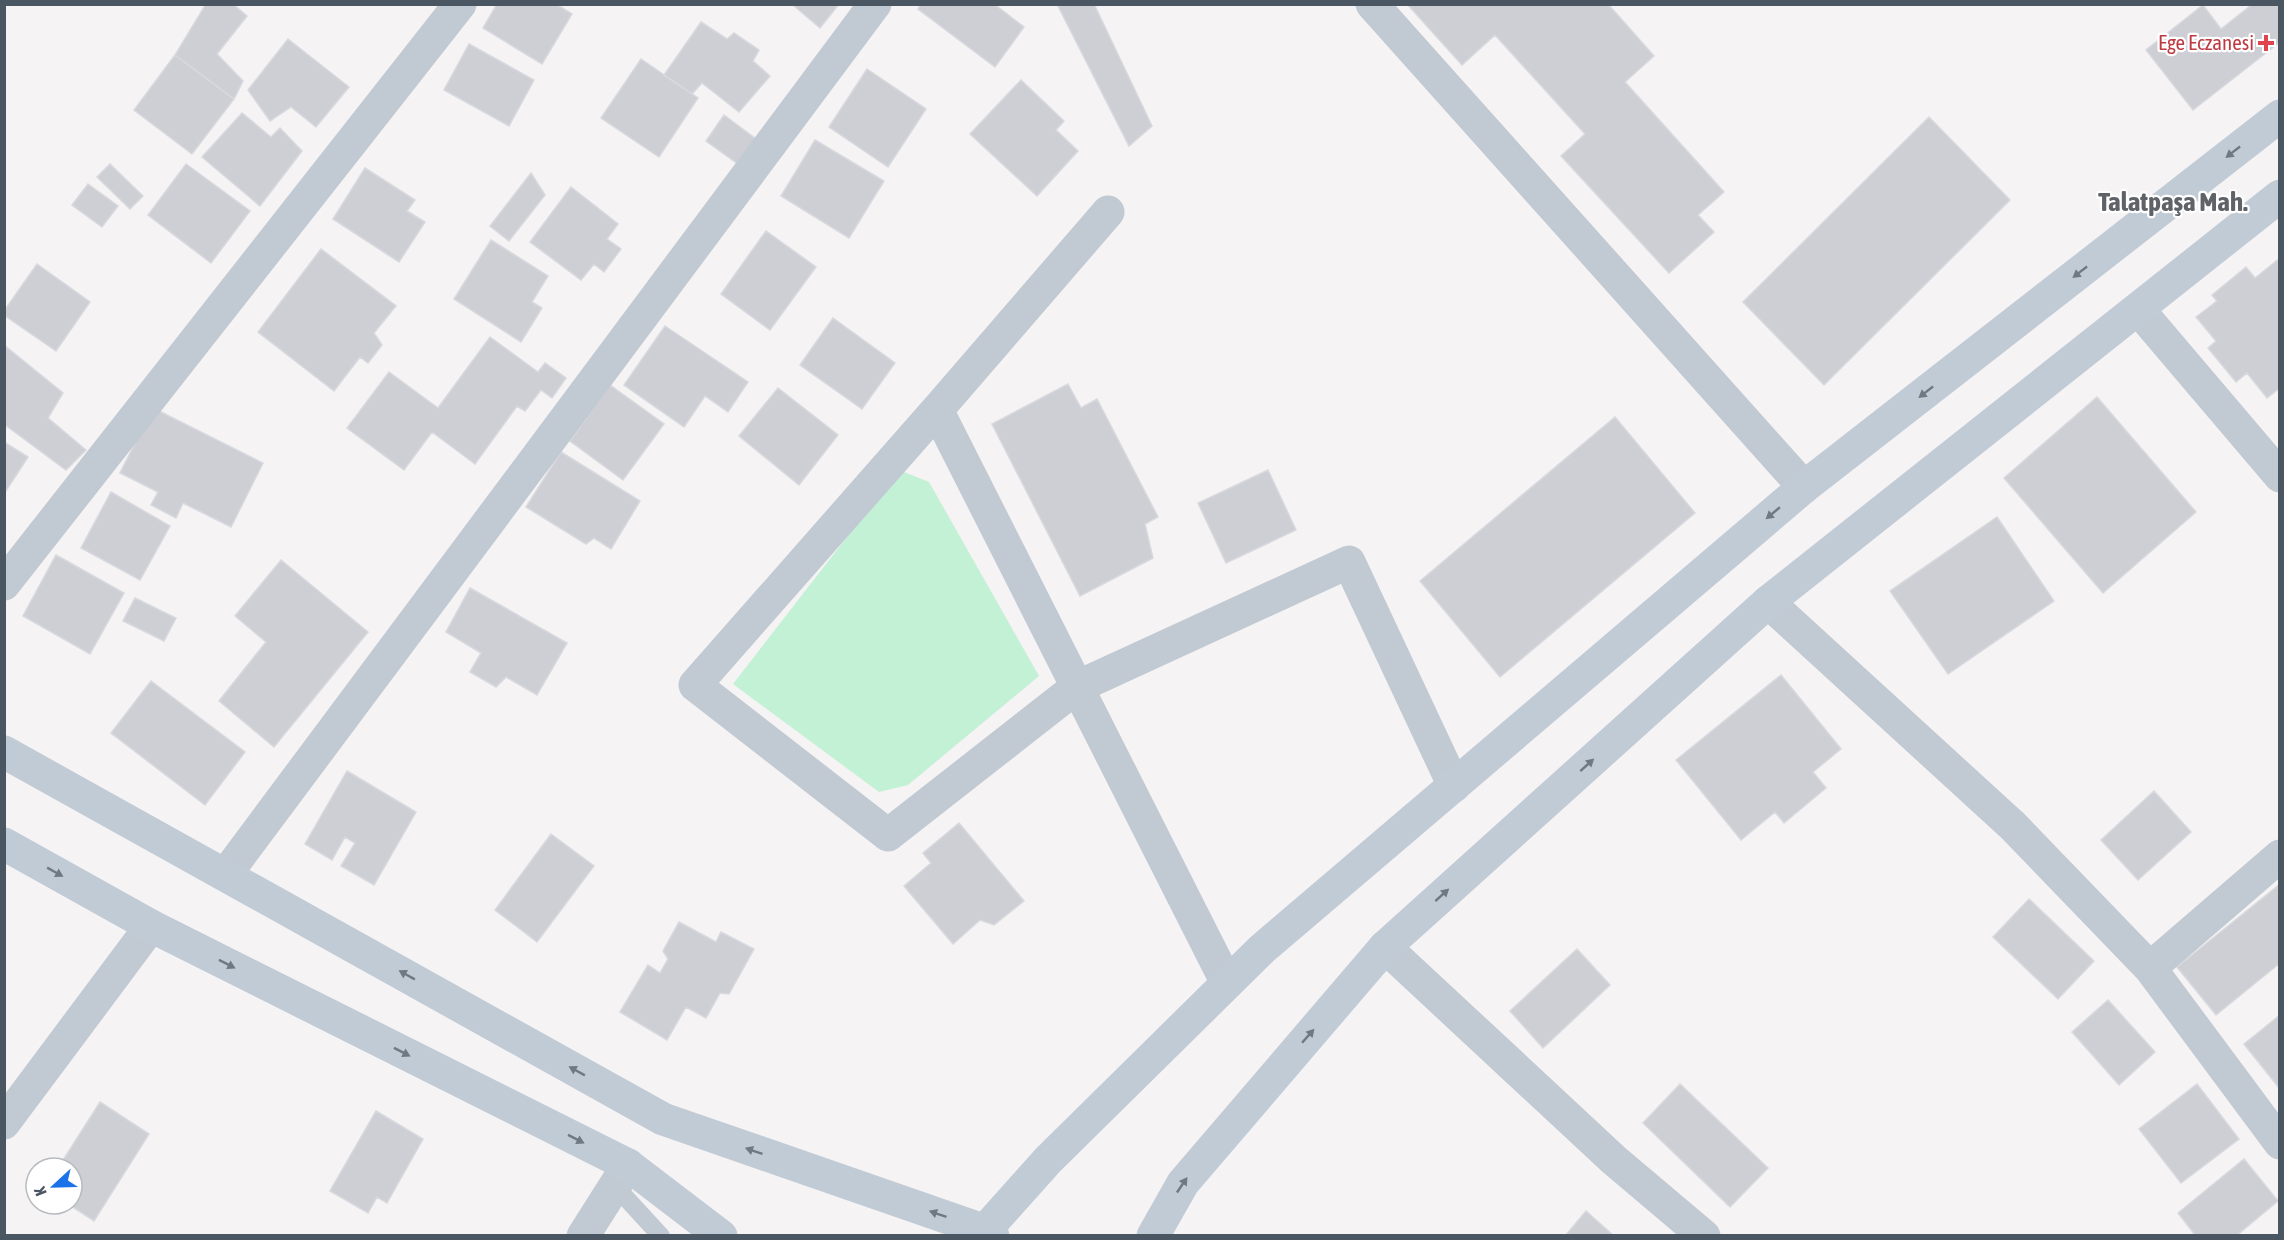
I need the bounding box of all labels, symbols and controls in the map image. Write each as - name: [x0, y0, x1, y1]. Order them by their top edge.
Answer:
- place label: Ege Eczanesi: [2158, 30, 2254, 54]
- marker: Ege Eczanesi: [2259, 36, 2273, 50]
- one-way arrow: [2226, 145, 2241, 157]
- district label: Talatpaşa Mah.: [2098, 186, 2248, 217]
- one-way arrow: [2072, 265, 2087, 277]
- one-way arrow: [1918, 385, 1934, 398]
- one-way arrow: [1766, 506, 1781, 519]
- one-way arrow: [1580, 758, 1595, 772]
- one-way arrow: [47, 867, 64, 877]
- one-way arrow: [1435, 888, 1450, 902]
- one-way arrow: [219, 960, 236, 969]
- one-way arrow: [399, 970, 415, 981]
- one-way arrow: [1302, 1029, 1315, 1044]
- one-way arrow: [393, 1047, 410, 1057]
- one-way arrow: [568, 1066, 585, 1076]
- one-way arrow: [567, 1135, 584, 1144]
- one-way arrow: [745, 1145, 763, 1155]
- north arrow: [24, 1156, 84, 1216]
- one-way arrow: [1177, 1177, 1188, 1194]
- text: K: [30, 1184, 50, 1199]
- one-way arrow: [929, 1209, 947, 1219]

